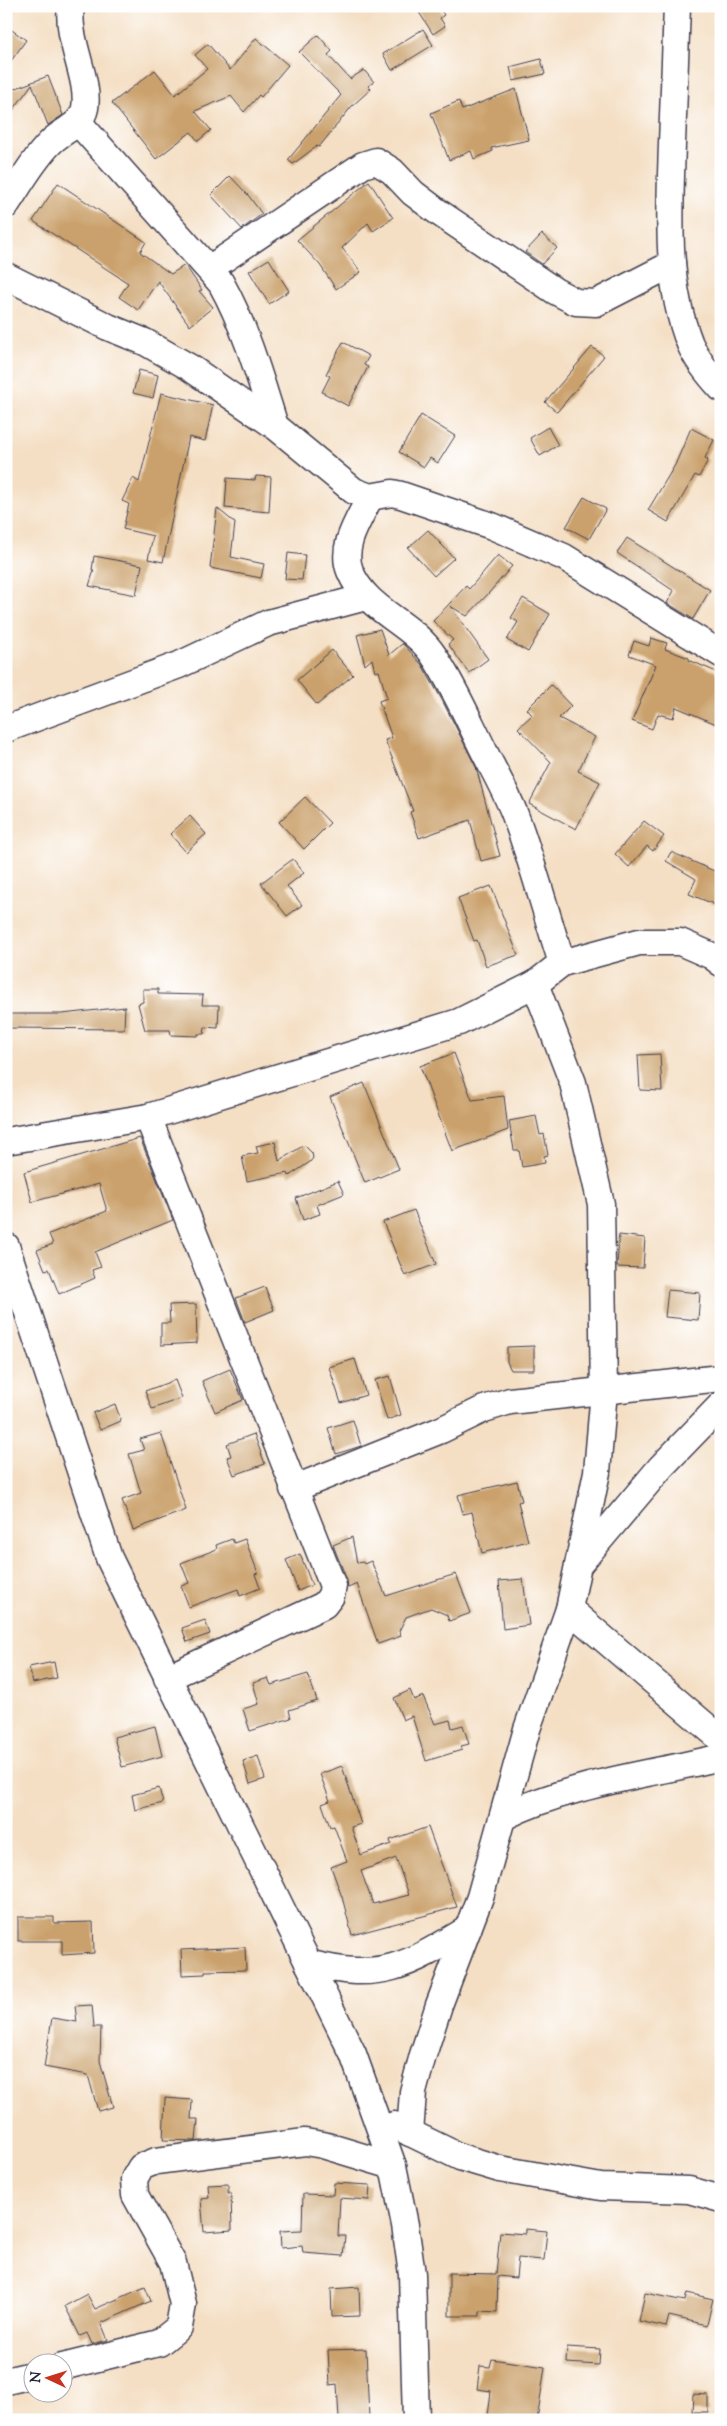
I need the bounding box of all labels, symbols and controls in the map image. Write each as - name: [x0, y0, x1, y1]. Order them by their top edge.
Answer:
- north arrow: [22, 2354, 72, 2404]
- text: N: [27, 2371, 47, 2384]

